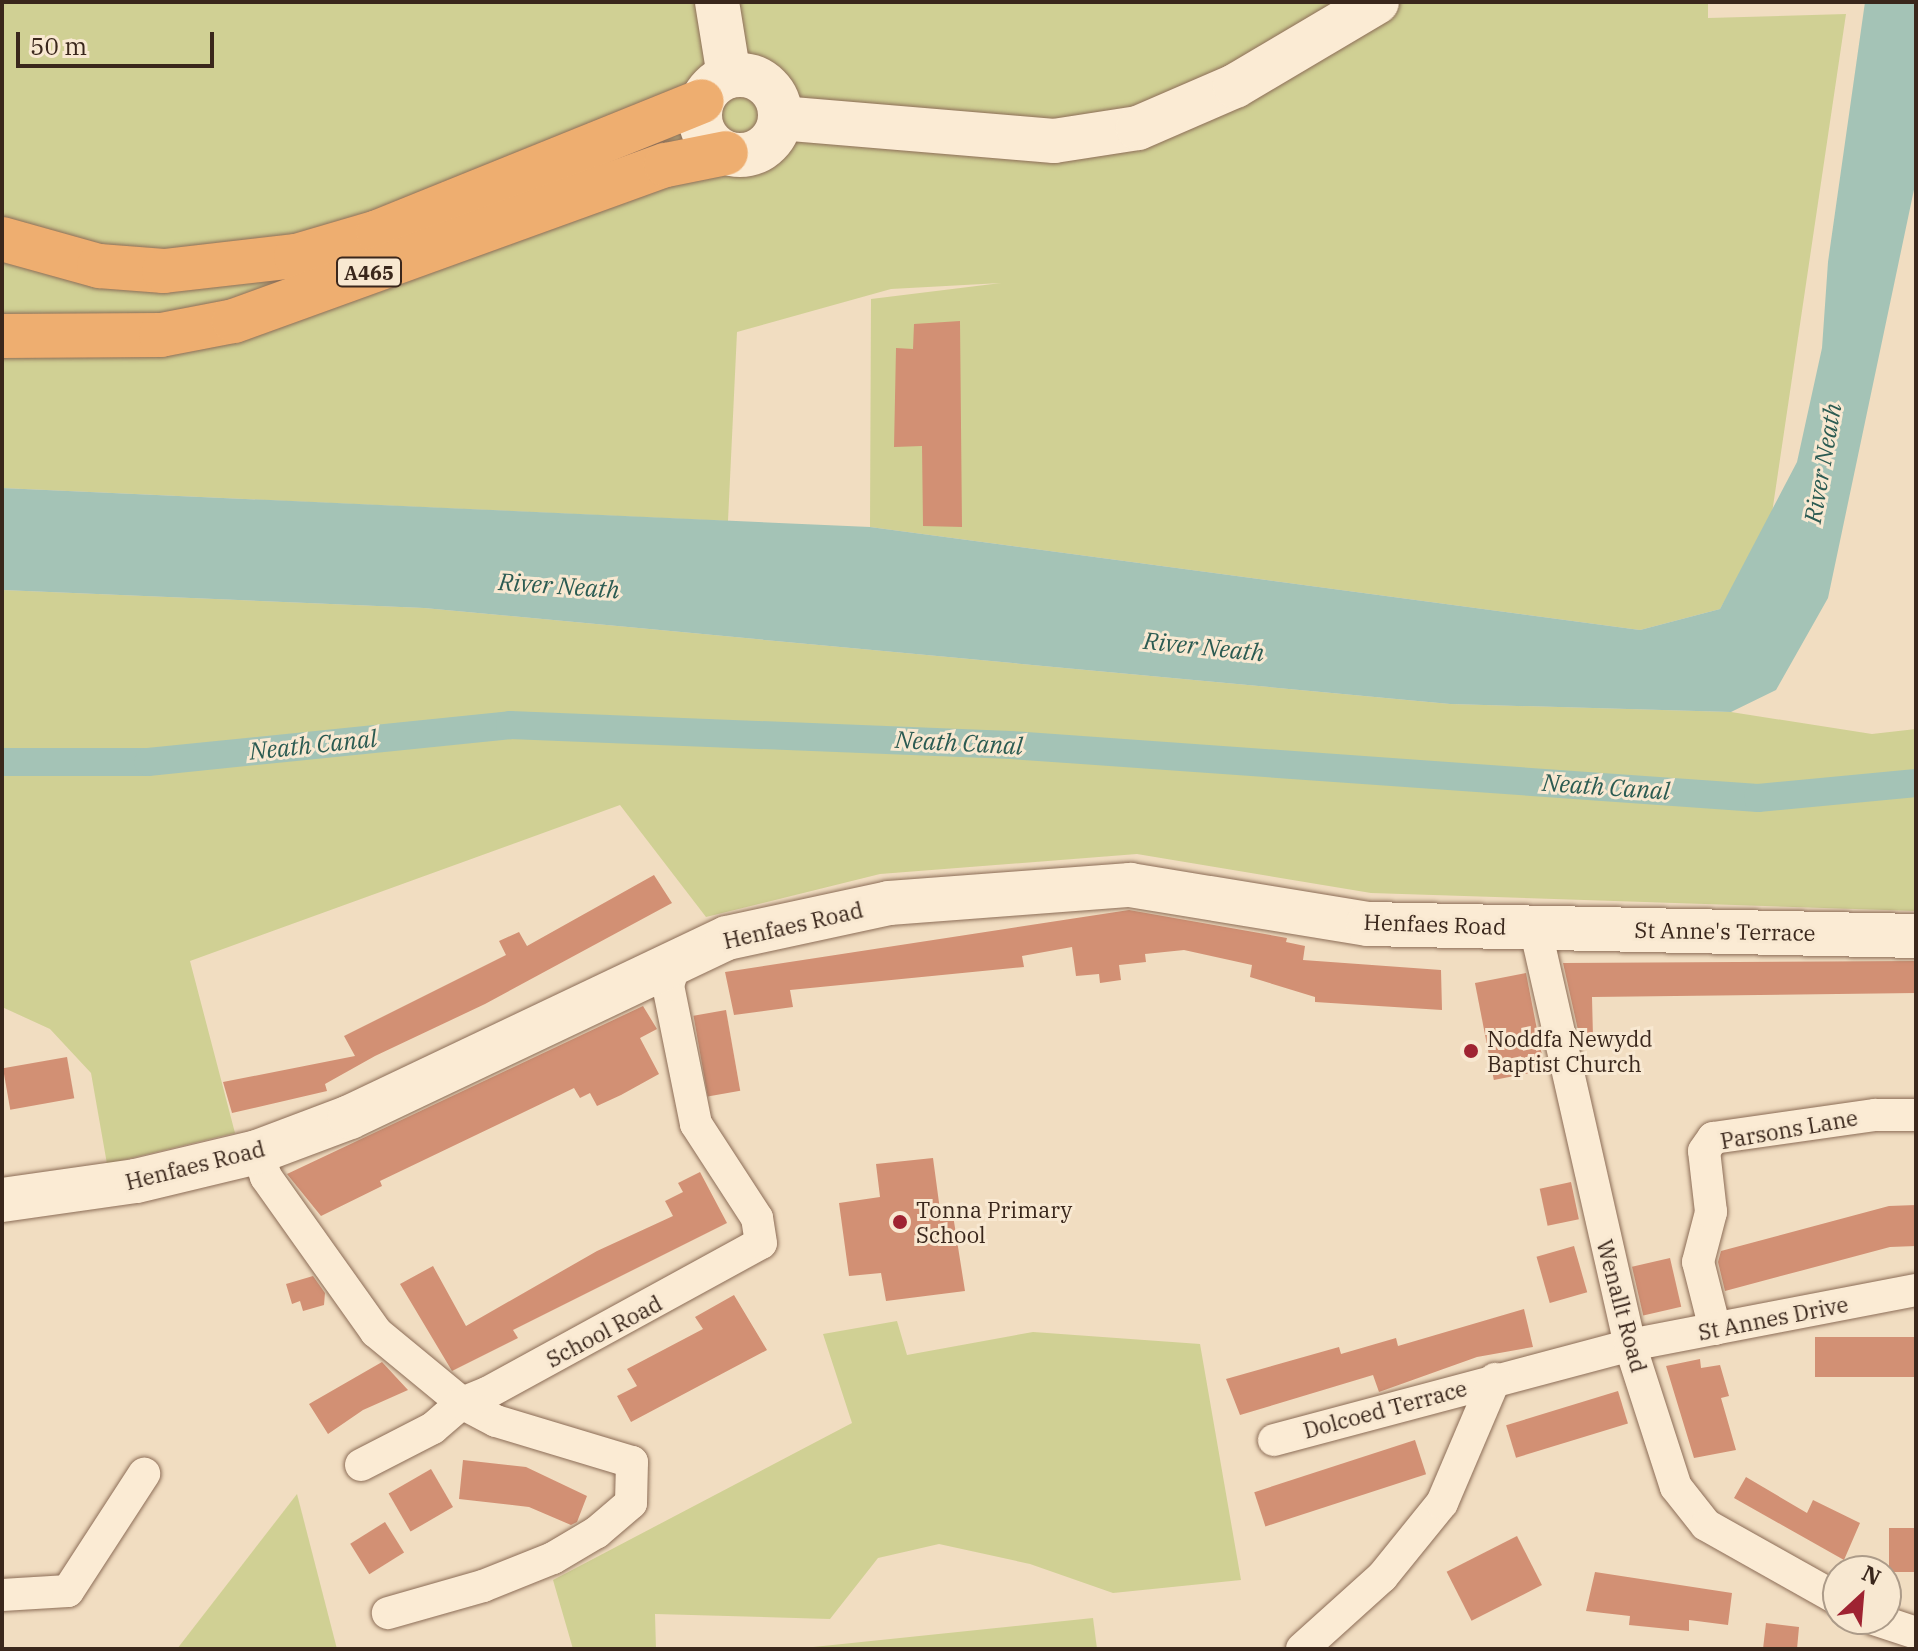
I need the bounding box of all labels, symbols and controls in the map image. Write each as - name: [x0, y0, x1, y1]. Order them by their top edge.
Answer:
- scale bar: [20, 16, 218, 66]
- text: 50 m: [30, 30, 87, 62]
- road number: A465: [335, 256, 403, 288]
- water label: River Neath: [1798, 401, 1848, 525]
- water label: River Neath: [497, 567, 621, 605]
- water label: River Neath: [1142, 626, 1266, 668]
- water label: Neath Canal: [248, 724, 378, 766]
- water label: Neath Canal: [894, 725, 1024, 761]
- water label: Neath Canal: [1541, 768, 1671, 806]
- street label: Henfaes Road: [720, 896, 866, 954]
- street label: Henfaes Road: [1363, 908, 1507, 940]
- street label: St Anne's Terrace: [1634, 916, 1816, 946]
- place label: Noddfa Newydd Baptist Church: [1487, 1025, 1653, 1076]
- marker: Noddfa Newydd Baptist Church: [1462, 1042, 1480, 1060]
- street label: Parsons Lane: [1718, 1104, 1860, 1154]
- street label: Henfaes Road: [123, 1135, 267, 1195]
- place label: Tonna Primary School: [916, 1196, 1072, 1248]
- marker: Tonna Primary School: [891, 1213, 909, 1231]
- street label: Wenallt Road: [1592, 1237, 1652, 1375]
- street label: School Road: [542, 1289, 666, 1373]
- street label: St Annes Drive: [1696, 1291, 1850, 1345]
- street label: Dolcoed Terrace: [1300, 1374, 1470, 1444]
- north arrow: [1822, 1555, 1902, 1635]
- text: N: [1858, 1558, 1886, 1592]

